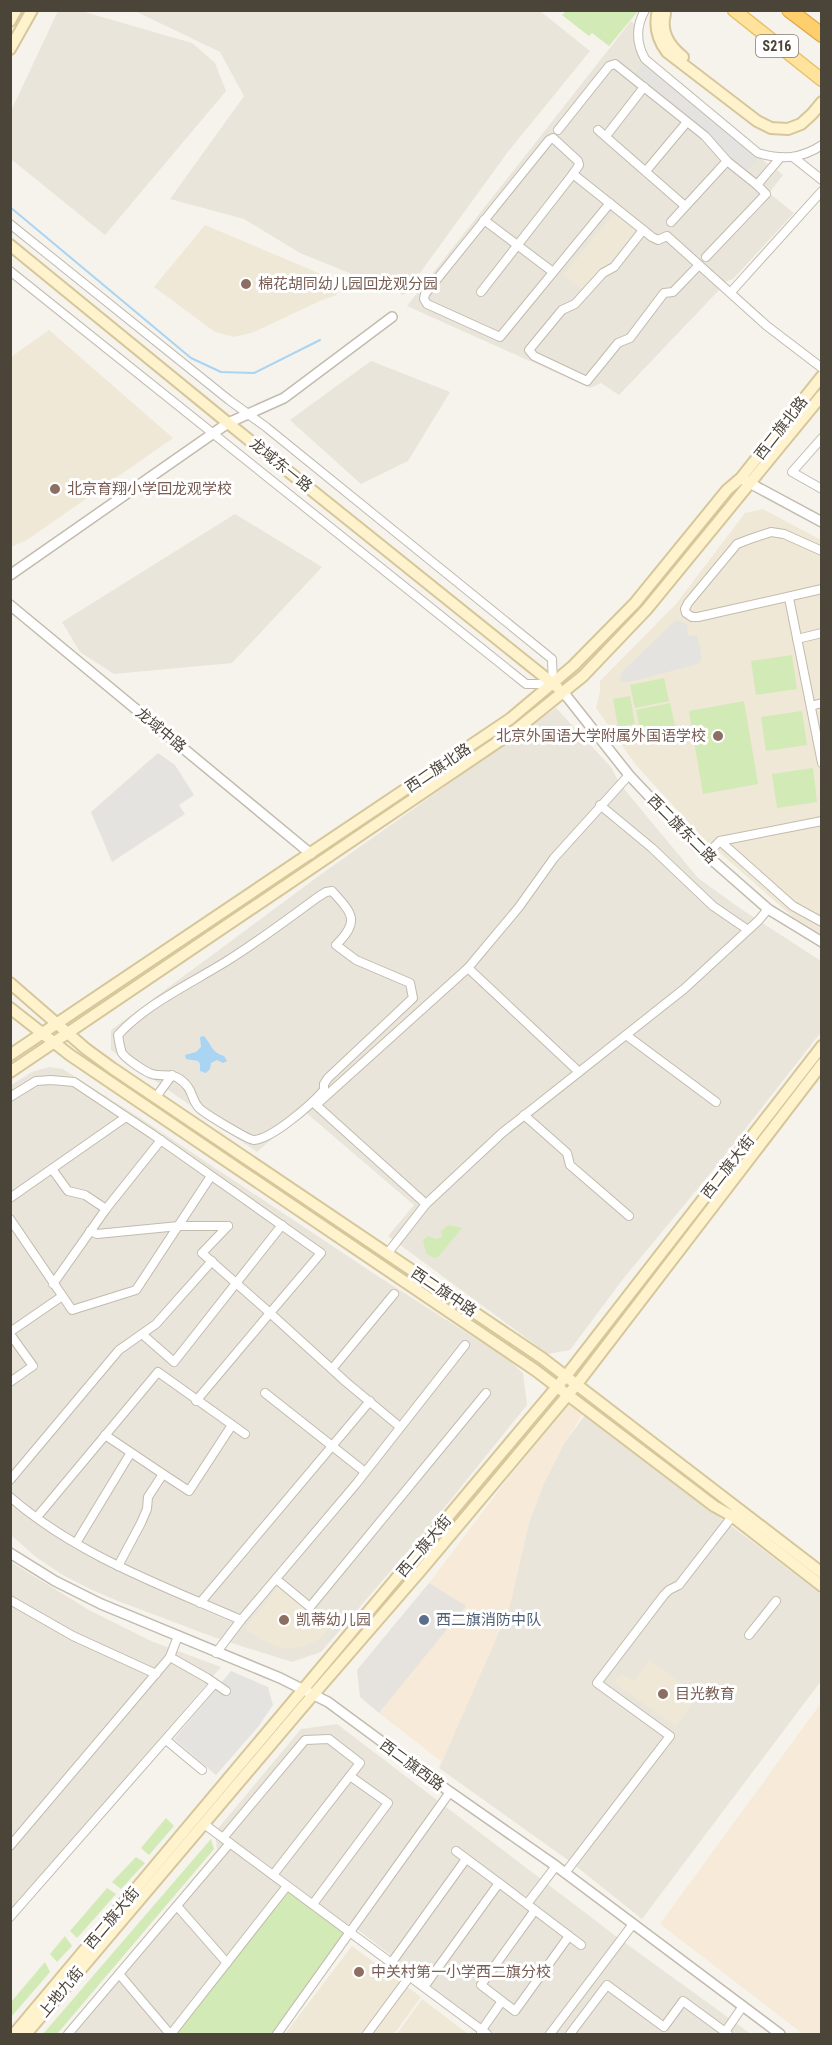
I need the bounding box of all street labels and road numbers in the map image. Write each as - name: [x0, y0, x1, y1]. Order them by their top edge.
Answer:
- road number: S216: [756, 35, 798, 57]
- street label: 西二旗北路: [751, 393, 811, 463]
- street label: 龙域东一路: [246, 434, 316, 496]
- street label: 龙域中路: [132, 704, 190, 756]
- street label: 西二旗北路: [402, 740, 474, 796]
- street label: 西二旗东二路: [644, 791, 720, 867]
- street label: 西二旗大街: [698, 1132, 758, 1202]
- street label: 西二旗中路: [408, 1264, 480, 1320]
- street label: 西二旗大街: [393, 1511, 455, 1581]
- street label: 西二旗西路: [376, 1736, 448, 1794]
- street label: 西二旗大街: [81, 1883, 143, 1953]
- street label: 上地九街: [35, 1963, 87, 2021]

